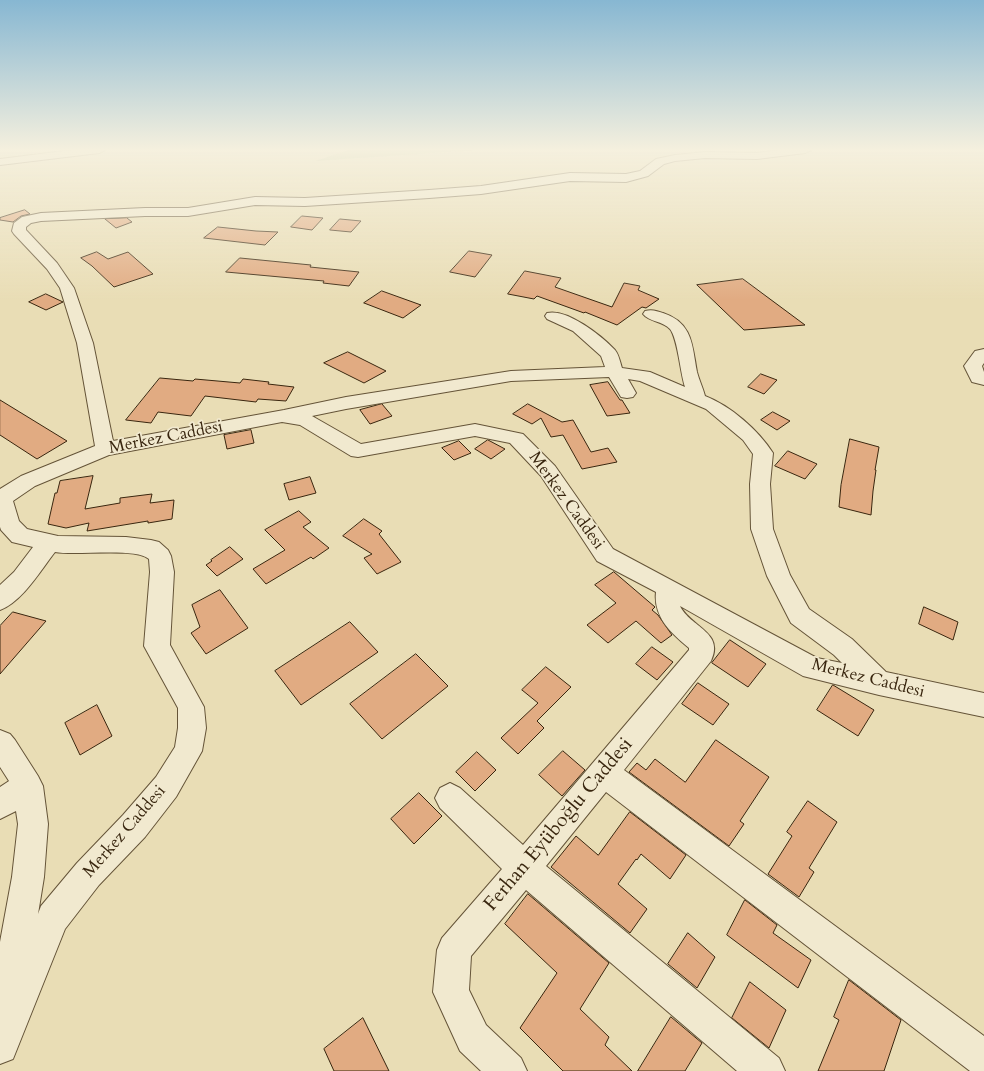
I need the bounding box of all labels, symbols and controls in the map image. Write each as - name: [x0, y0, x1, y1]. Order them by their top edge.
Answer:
- street label: Merkez Caddesi: [107, 417, 225, 459]
- street label: Merkez Caddesi: [524, 448, 608, 554]
- street label: Merkez Caddesi: [809, 655, 927, 703]
- street label: Ferhan Eyüboğlu Caddesi: [479, 733, 639, 917]
- street label: Merkez Caddesi: [79, 782, 171, 882]

